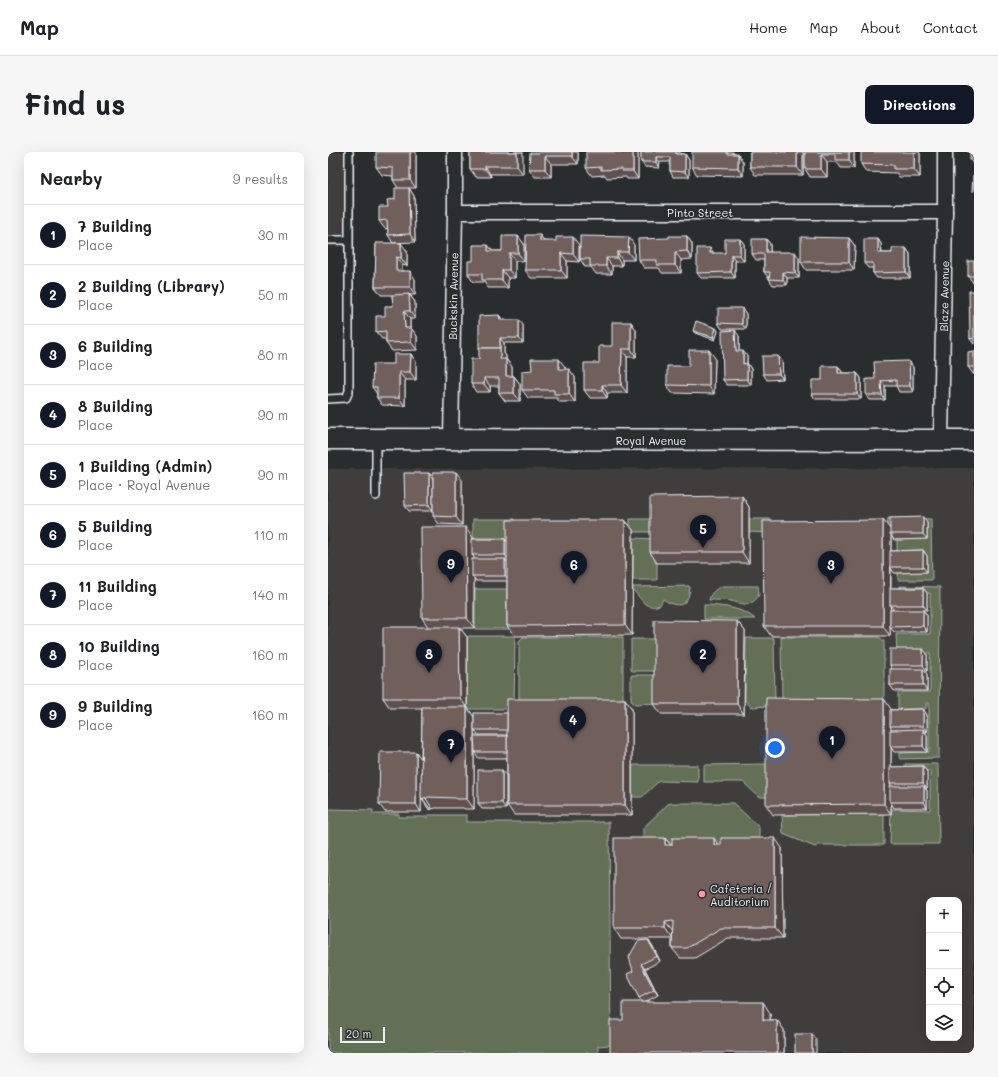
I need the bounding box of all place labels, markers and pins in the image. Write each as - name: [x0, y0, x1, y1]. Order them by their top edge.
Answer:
- pin: 5: [690, 515, 716, 548]
- pin: 9: [438, 550, 464, 583]
- pin: 6: [561, 551, 587, 584]
- pin: 3: [818, 551, 844, 584]
- pin: 8: [416, 640, 442, 673]
- pin: 2: [690, 640, 716, 673]
- pin: 4: [560, 706, 586, 739]
- pin: 1: [819, 726, 845, 759]
- pin: 7: [438, 730, 464, 763]
- place label: Cafeteria / Auditorium: [710, 881, 772, 909]
- marker: Cafeteria / Auditorium: [697, 889, 707, 899]

